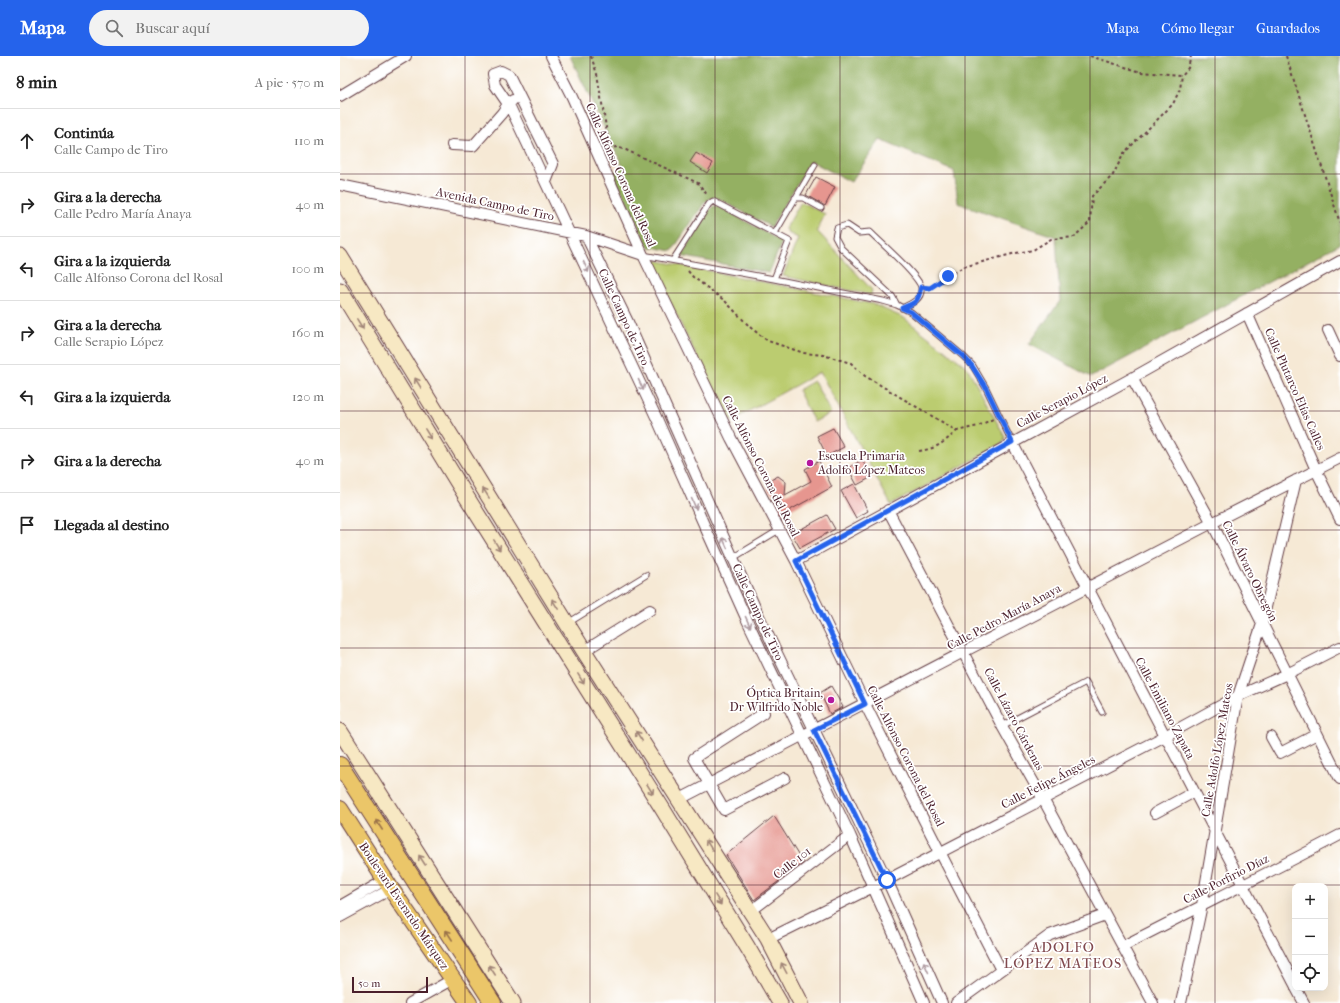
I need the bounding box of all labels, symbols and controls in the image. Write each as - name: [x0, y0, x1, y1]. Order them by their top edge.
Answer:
- search box: [89, 10, 369, 46]
- text: Mapa: [20, 17, 65, 39]
- icon: search: [103, 17, 125, 39]
- text: Buscar aquí: [135, 19, 210, 37]
- text: Mapa: [1106, 20, 1139, 37]
- text: Cómo llegar: [1161, 20, 1234, 37]
- text: Guardados: [1256, 20, 1320, 37]
- text: 8 min: [16, 72, 57, 92]
- text: A pie · 570 m: [255, 75, 324, 90]
- street label: Calle Alfonso Corona del Rosal: [583, 101, 659, 250]
- text: Continúa: [54, 124, 114, 142]
- icon: ahead: [16, 130, 38, 152]
- text: 110 m: [294, 133, 324, 148]
- text: Calle Campo de Tiro: [54, 142, 168, 157]
- street label: Avenida Campo de Tiro: [434, 184, 555, 223]
- text: Gira a la derecha: [54, 188, 161, 206]
- icon: right: [16, 194, 38, 216]
- text: 40 m: [296, 197, 324, 212]
- text: Calle Pedro María Anaya: [54, 206, 192, 221]
- text: Gira a la izquierda: [54, 252, 170, 270]
- icon: left: [16, 258, 38, 280]
- text: 100 m: [291, 261, 324, 276]
- one-way arrow: [583, 261, 590, 273]
- street label: Calle Campo de Tiro: [595, 266, 653, 368]
- route end: [939, 267, 957, 285]
- text: Calle Alfonso Corona del Rosal: [54, 270, 223, 285]
- text: Gira a la derecha: [54, 316, 161, 334]
- one-way arrow: [357, 318, 365, 330]
- icon: right: [16, 322, 38, 344]
- text: 160 m: [292, 325, 324, 340]
- street label: Calle Plutarco Elías Calles: [1262, 326, 1328, 453]
- text: Calle Serapio López: [54, 334, 164, 349]
- street label: Calle Serapio López: [1014, 371, 1111, 431]
- one-way arrow: [414, 378, 422, 389]
- one-way arrow: [638, 379, 646, 391]
- icon: left: [16, 386, 38, 408]
- text: Gira a la izquierda: [54, 388, 170, 406]
- text: 120 m: [292, 389, 324, 404]
- street label: Calle Alfonso Corona del Rosal: [719, 393, 803, 539]
- one-way arrow: [425, 428, 433, 440]
- place label: Escuela Primaria Adolfo López Mateos: [817, 449, 926, 477]
- icon: right: [16, 450, 38, 472]
- text: Gira a la derecha: [54, 452, 161, 470]
- text: 40 m: [296, 453, 324, 468]
- marker: Escuela Primaria Adolfo López Mateos: [805, 458, 815, 468]
- one-way arrow: [482, 488, 490, 499]
- one-way arrow: [691, 497, 699, 509]
- icon: arrive: [16, 514, 38, 536]
- text: Llegada al destino: [54, 516, 169, 534]
- street label: Calle Álvaro Obregón: [1219, 518, 1281, 624]
- one-way arrow: [721, 537, 728, 549]
- one-way arrow: [493, 539, 501, 550]
- street label: Calle Campo de Tiro: [729, 561, 787, 663]
- street label: Calle Pedro María Anaya: [945, 581, 1064, 653]
- one-way arrow: [551, 599, 559, 610]
- one-way arrow: [745, 616, 752, 628]
- street label: Calle Emiliano Zapata: [1132, 655, 1198, 762]
- street label: Calle Lázaro Cárdenas: [981, 665, 1047, 773]
- one-way arrow: [577, 673, 585, 684]
- street label: Calle Adolfo López Mateos: [1198, 681, 1236, 818]
- street label: Calle Alfonso Corona del Rosal: [864, 683, 948, 829]
- place label: Óptica Britain, Dr Wilfrido Noble: [730, 685, 824, 714]
- marker: Óptica Britain, Dr Wilfrido Noble: [826, 695, 836, 705]
- one-way arrow: [635, 730, 643, 741]
- street label: Calle Felipe Ángeles: [998, 751, 1098, 812]
- one-way arrow: [646, 783, 654, 794]
- one-way arrow: [375, 820, 383, 831]
- street label: Boulevard Everardo Márquez: [356, 840, 452, 973]
- one-way arrow: [705, 840, 713, 851]
- street label: Calle 101: [770, 844, 814, 882]
- street label: Calle Porfirio Díaz: [1181, 851, 1272, 907]
- one-way arrow: [418, 855, 427, 866]
- route start: [878, 871, 896, 889]
- map controls: [1292, 883, 1328, 991]
- button: +: [1292, 883, 1328, 919]
- one-way arrow: [715, 894, 723, 906]
- button: −: [1292, 919, 1328, 955]
- one-way arrow: [445, 929, 453, 941]
- district label: ADOLFO LÓPEZ MATEOS: [1004, 939, 1122, 972]
- button: locate: [1292, 955, 1328, 991]
- one-way arrow: [779, 962, 787, 974]
- one-way arrow: [922, 962, 929, 974]
- one-way arrow: [488, 965, 496, 976]
- scale bar: [352, 975, 428, 994]
- text: 50 m: [358, 977, 380, 990]

